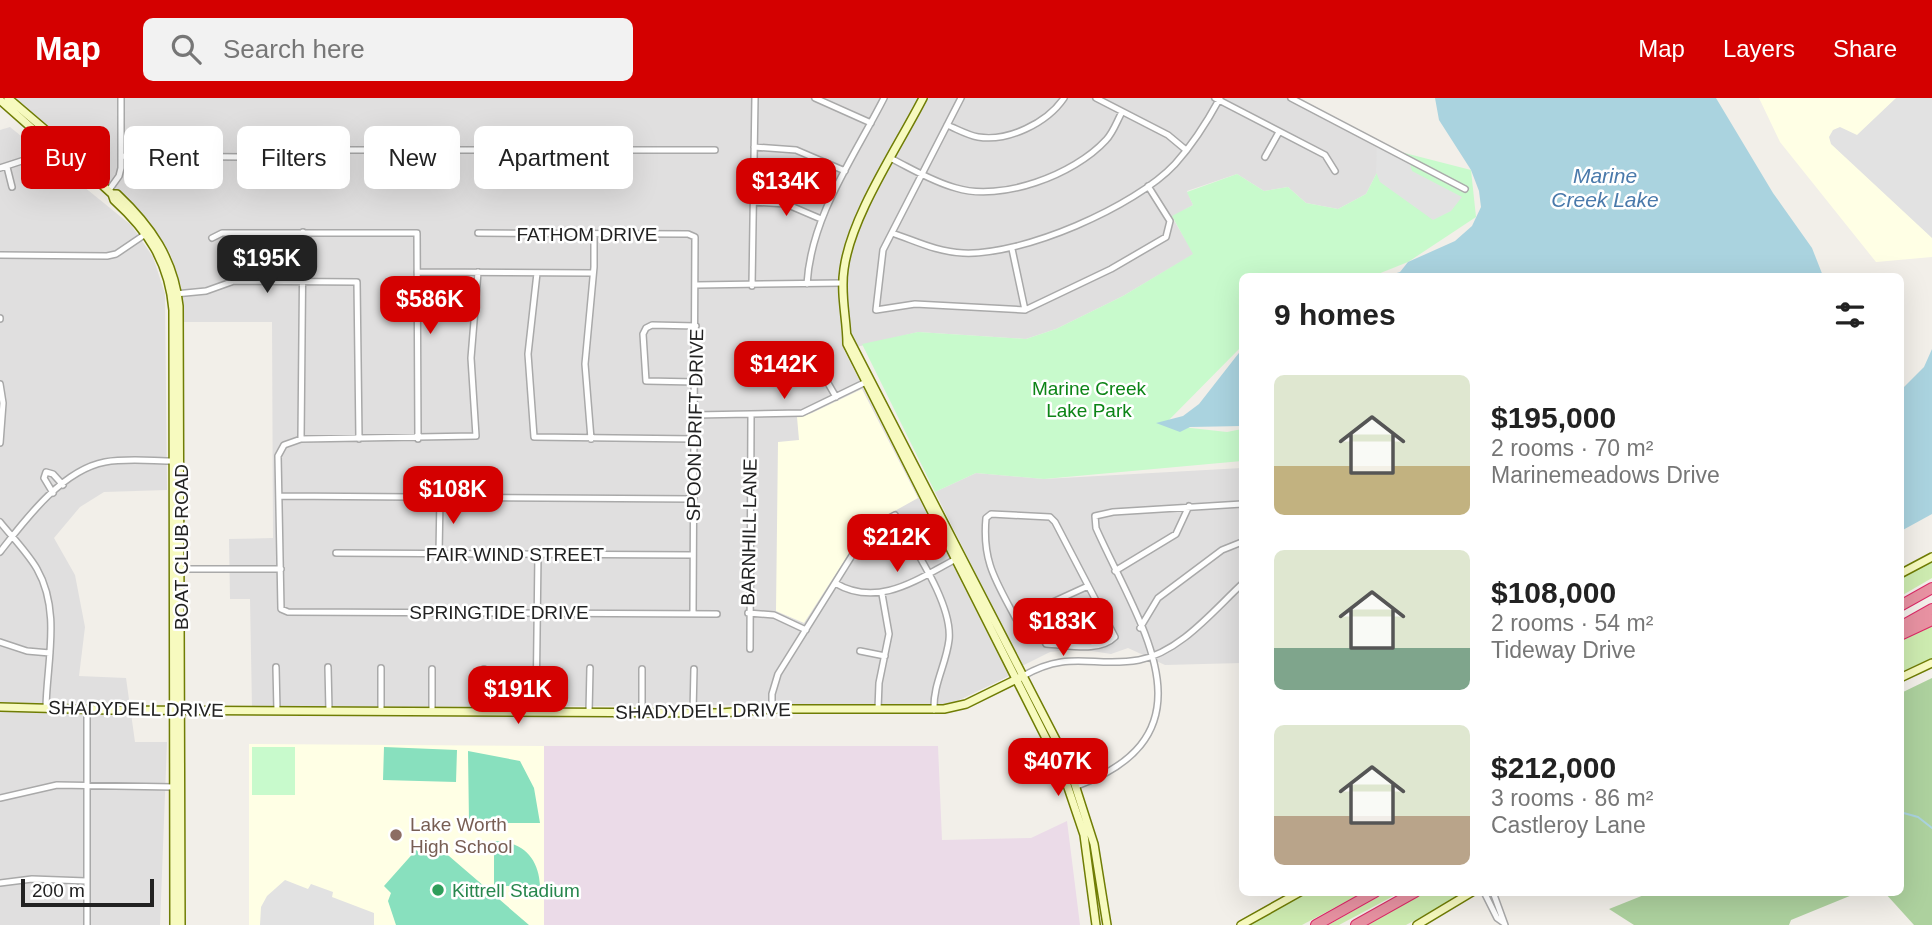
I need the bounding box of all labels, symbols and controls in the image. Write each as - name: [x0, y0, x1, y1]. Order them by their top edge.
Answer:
- search box: [143, 18, 633, 81]
- text: Map: [35, 30, 101, 67]
- icon: search: [167, 30, 205, 68]
- text: Search here: [223, 34, 365, 64]
- text: Map: [1638, 35, 1685, 62]
- text: Layers: [1723, 35, 1795, 62]
- text: Share: [1833, 35, 1897, 62]
- chip: Buy: [21, 126, 110, 189]
- chip: Rent: [124, 126, 223, 189]
- chip: Filters: [237, 126, 350, 189]
- chip: New: [364, 126, 460, 189]
- chip: Apartment: [474, 126, 633, 189]
- pin: $134K: [737, 158, 835, 218]
- water label: Marine Creek Lake: [1551, 164, 1659, 211]
- text: $134K: [752, 168, 820, 194]
- street label: FATHOM DRIVE: [516, 224, 658, 245]
- pin: $195K: [218, 236, 316, 295]
- text: $195K: [233, 245, 301, 271]
- pin: $586K: [381, 276, 479, 336]
- text: $586K: [396, 286, 464, 312]
- icon: filters: [1831, 296, 1869, 334]
- text: 9 homes: [1274, 298, 1396, 331]
- street label: SPOON DRIFT DRIVE: [683, 328, 707, 522]
- pin: $142K: [735, 342, 833, 401]
- text: $142K: [750, 351, 818, 377]
- park label: Marine Creek Lake Park: [1032, 378, 1147, 421]
- text: $195,000: [1491, 401, 1616, 434]
- icon: home: [1330, 403, 1414, 487]
- text: 2 rooms · 70 m²: [1491, 435, 1653, 461]
- street label: BARNHILL LANE: [737, 458, 761, 606]
- text: Marinemeadows Drive: [1491, 462, 1720, 488]
- street label: BOAT CLUB ROAD: [171, 464, 192, 630]
- pin: $108K: [404, 466, 502, 526]
- text: $108K: [419, 476, 487, 502]
- pin: $212K: [848, 514, 946, 574]
- text: $212K: [863, 524, 931, 550]
- street label: FAIR WIND STREET: [426, 544, 605, 565]
- text: $108,000: [1491, 576, 1616, 609]
- icon: home: [1330, 578, 1414, 662]
- pin: $183K: [1014, 598, 1112, 658]
- street label: SPRINGTIDE DRIVE: [409, 602, 589, 623]
- text: $183K: [1029, 608, 1097, 634]
- text: 2 rooms · 54 m²: [1491, 610, 1653, 636]
- text: Tideway Drive: [1491, 637, 1636, 663]
- pin: $191K: [469, 666, 567, 726]
- text: $191K: [484, 676, 552, 702]
- street label: SHADYDELL DRIVE: [48, 697, 224, 721]
- street label: SHADYDELL DRIVE: [615, 699, 791, 723]
- pin: $407K: [1009, 738, 1107, 798]
- text: $407K: [1024, 748, 1092, 774]
- text: $212,000: [1491, 751, 1616, 784]
- icon: home: [1330, 753, 1414, 837]
- text: 3 rooms · 86 m²: [1491, 785, 1653, 811]
- text: Castleroy Lane: [1491, 812, 1646, 838]
- place label: Lake Worth High School: [410, 814, 512, 857]
- marker: Lake Worth High School: [388, 827, 404, 843]
- scale bar: [21, 876, 154, 908]
- text: 200 m: [32, 880, 85, 901]
- place label: Kittrell Stadium: [452, 880, 580, 901]
- marker: Kittrell Stadium: [430, 882, 446, 898]

